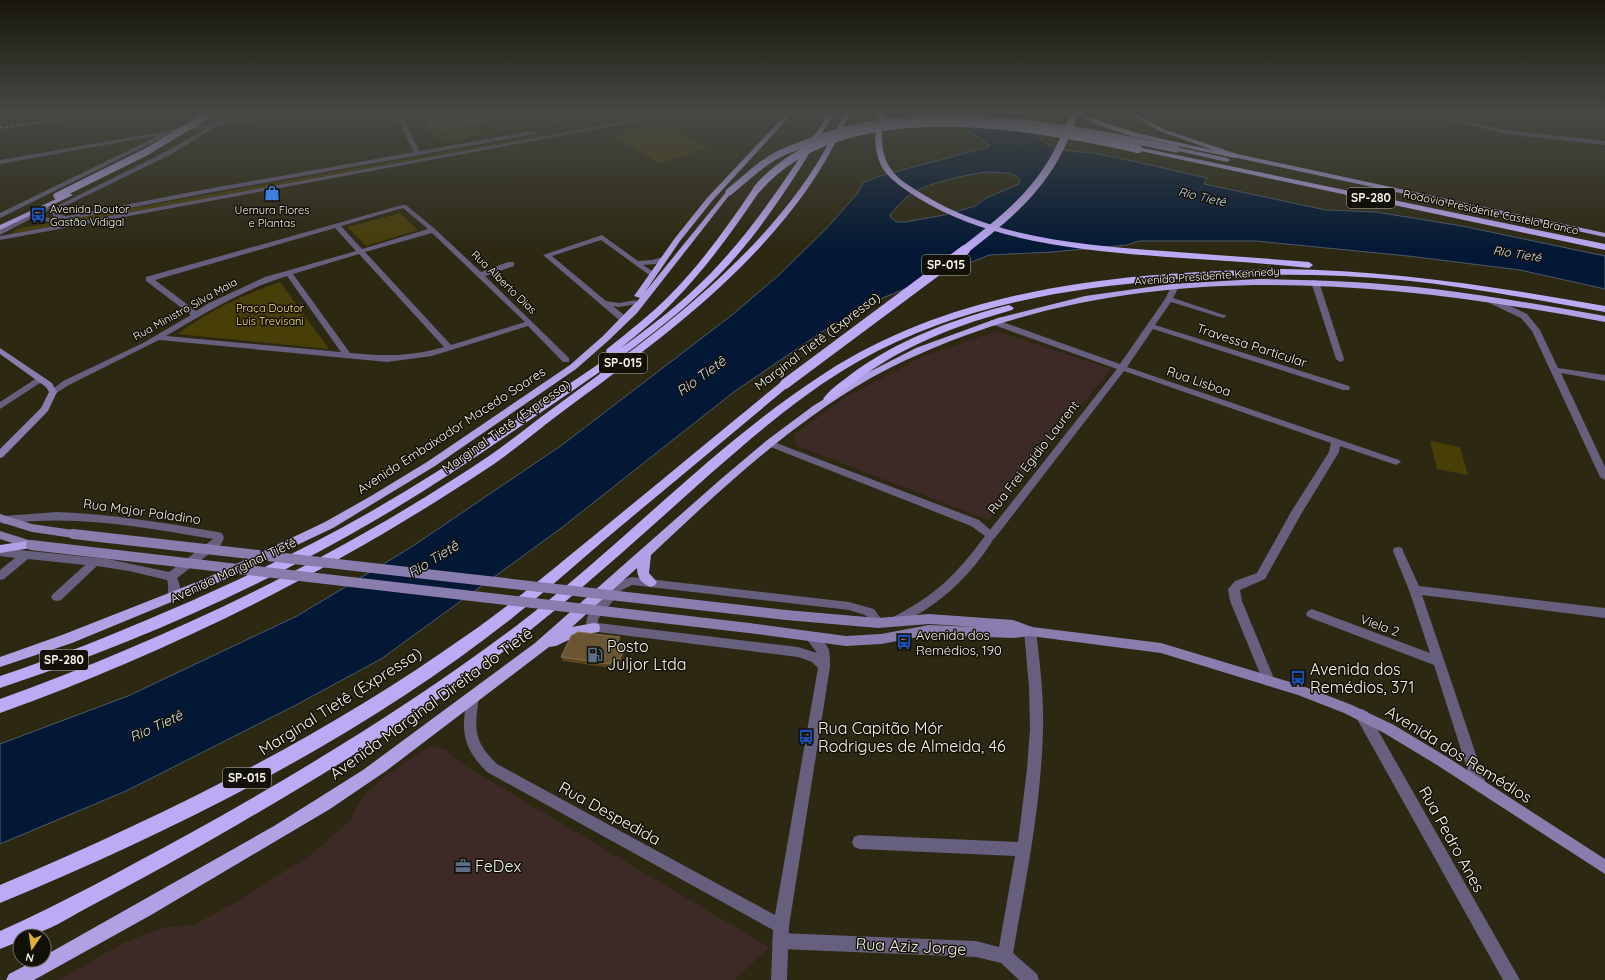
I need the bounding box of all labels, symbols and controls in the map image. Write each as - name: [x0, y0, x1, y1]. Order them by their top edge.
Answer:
- shop icon: Uemura Flores e Plantas: [263, 184, 281, 202]
- water label: Rio Tietê: [1177, 184, 1229, 210]
- street label: Rodovia Presidente Castelo Branco: [1402, 187, 1580, 238]
- road number: SP-280: [1347, 188, 1395, 208]
- place label: Avenida Doutor Gastão Vidigal: [50, 202, 130, 229]
- place label: Uemura Flores e Plantas: [235, 203, 309, 230]
- bus stop icon: Avenida Doutor Gastão Vidigal: [29, 206, 47, 224]
- water label: Rio Tietê: [1492, 242, 1543, 265]
- street label: Rua Alberto Dias: [468, 247, 540, 317]
- road number: SP-015: [922, 255, 970, 275]
- street label: Avenida Presidente Kennedy: [1134, 264, 1280, 288]
- street label: Rua Ministro Silva Maia: [130, 275, 240, 343]
- street label: Marginal Tietê (Expressa): [751, 288, 883, 393]
- park label: Praça Doutor Luis Trevisani: [236, 301, 305, 328]
- street label: Travessa Particular: [1195, 320, 1309, 370]
- water label: Rio Tietê: [673, 351, 730, 400]
- road number: SP-015: [599, 353, 647, 373]
- street label: Avenida Embaixador Macedo Soares: [354, 363, 548, 497]
- street label: Rua Lisboa: [1165, 363, 1233, 399]
- street label: Marginal Tietê (Expressa): [439, 375, 573, 476]
- street label: Rua Frei Egidio Laurent: [984, 397, 1082, 517]
- street label: Rua Major Paladino: [82, 495, 202, 527]
- street label: Avenida Marginal Tietê: [167, 534, 299, 606]
- water label: Rio Tietê: [404, 536, 463, 582]
- street label: Viela 2: [1358, 611, 1402, 639]
- street label: Avenida Marginal Direita do Tietê: [326, 623, 536, 783]
- place label: Avenida dos Remédios, 190: [916, 627, 1002, 658]
- bus stop icon: Avenida dos Remédios, 190: [895, 633, 913, 651]
- place label: Posto Juljor Ltda: [607, 636, 686, 674]
- street label: Marginal Tietê (Expressa): [255, 643, 425, 759]
- fuel station icon: Posto Juljor Ltda: [586, 646, 604, 664]
- road number: SP-280: [40, 650, 88, 670]
- place label: Avenida dos Remédios, 371: [1310, 659, 1414, 697]
- bus stop icon: Avenida dos Remédios, 371: [1289, 669, 1307, 687]
- street label: Avenida dos Remédios: [1382, 701, 1536, 807]
- water label: Rio Tietê: [127, 705, 186, 746]
- place label: Rua Capitão Mór Rodrigues de Almeida, 46: [818, 718, 1006, 756]
- bus stop icon: Rua Capitão Mór Rodrigues de Almeida, 46: [797, 728, 815, 746]
- road number: SP-015: [223, 768, 271, 788]
- street label: Rua Despedida: [556, 777, 664, 849]
- street label: Rua Pedro Anes: [1415, 783, 1489, 895]
- place label: FeDex: [475, 856, 521, 876]
- office icon: FeDex: [454, 857, 472, 875]
- north arrow: [12, 928, 52, 968]
- street label: Rua Aziz Jorge: [855, 933, 967, 959]
- text: N: [24, 950, 35, 965]

